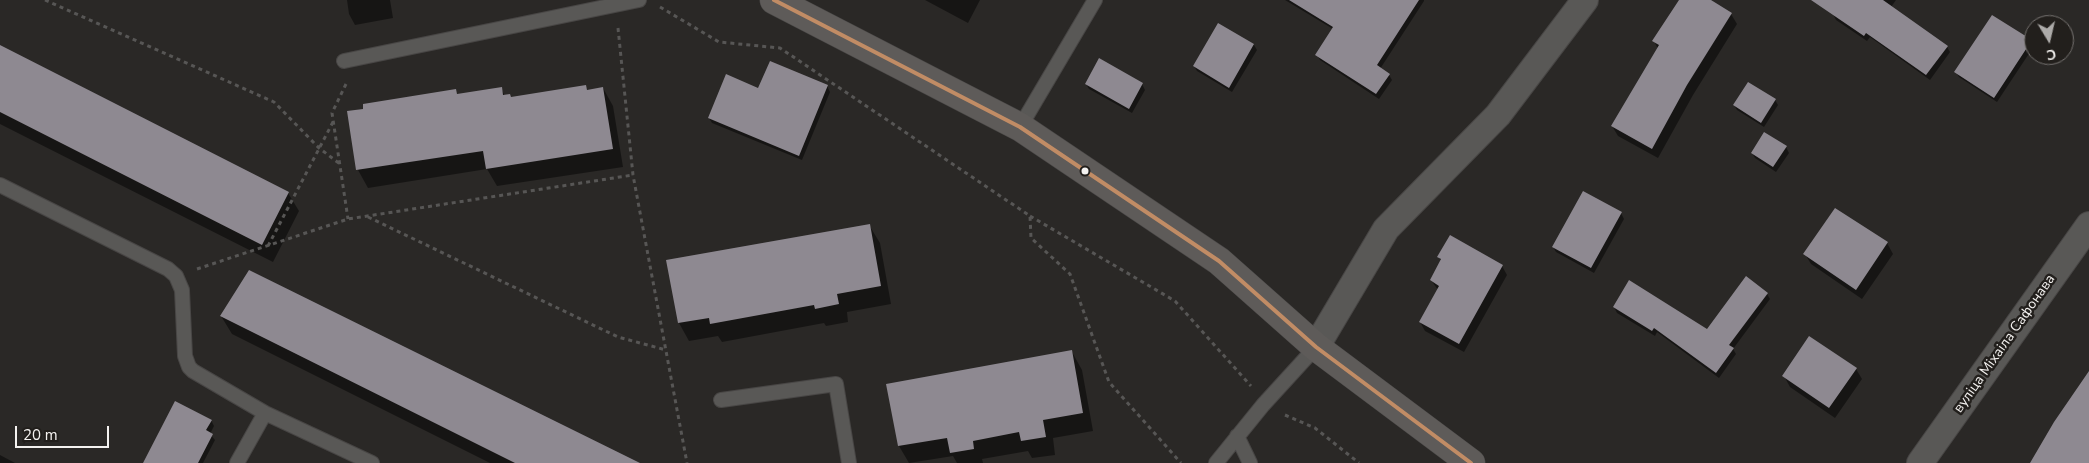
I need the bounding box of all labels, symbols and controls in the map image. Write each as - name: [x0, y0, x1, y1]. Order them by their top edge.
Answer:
- north arrow: [2024, 15, 2074, 65]
- text: С: [2045, 44, 2057, 64]
- unlabelled marker: [1080, 166, 1090, 176]
- street label: вуліца Міхаіла Сафонава: [1951, 271, 2059, 417]
- scale bar: [18, 416, 111, 448]
- text: 20 m: [23, 425, 58, 445]

